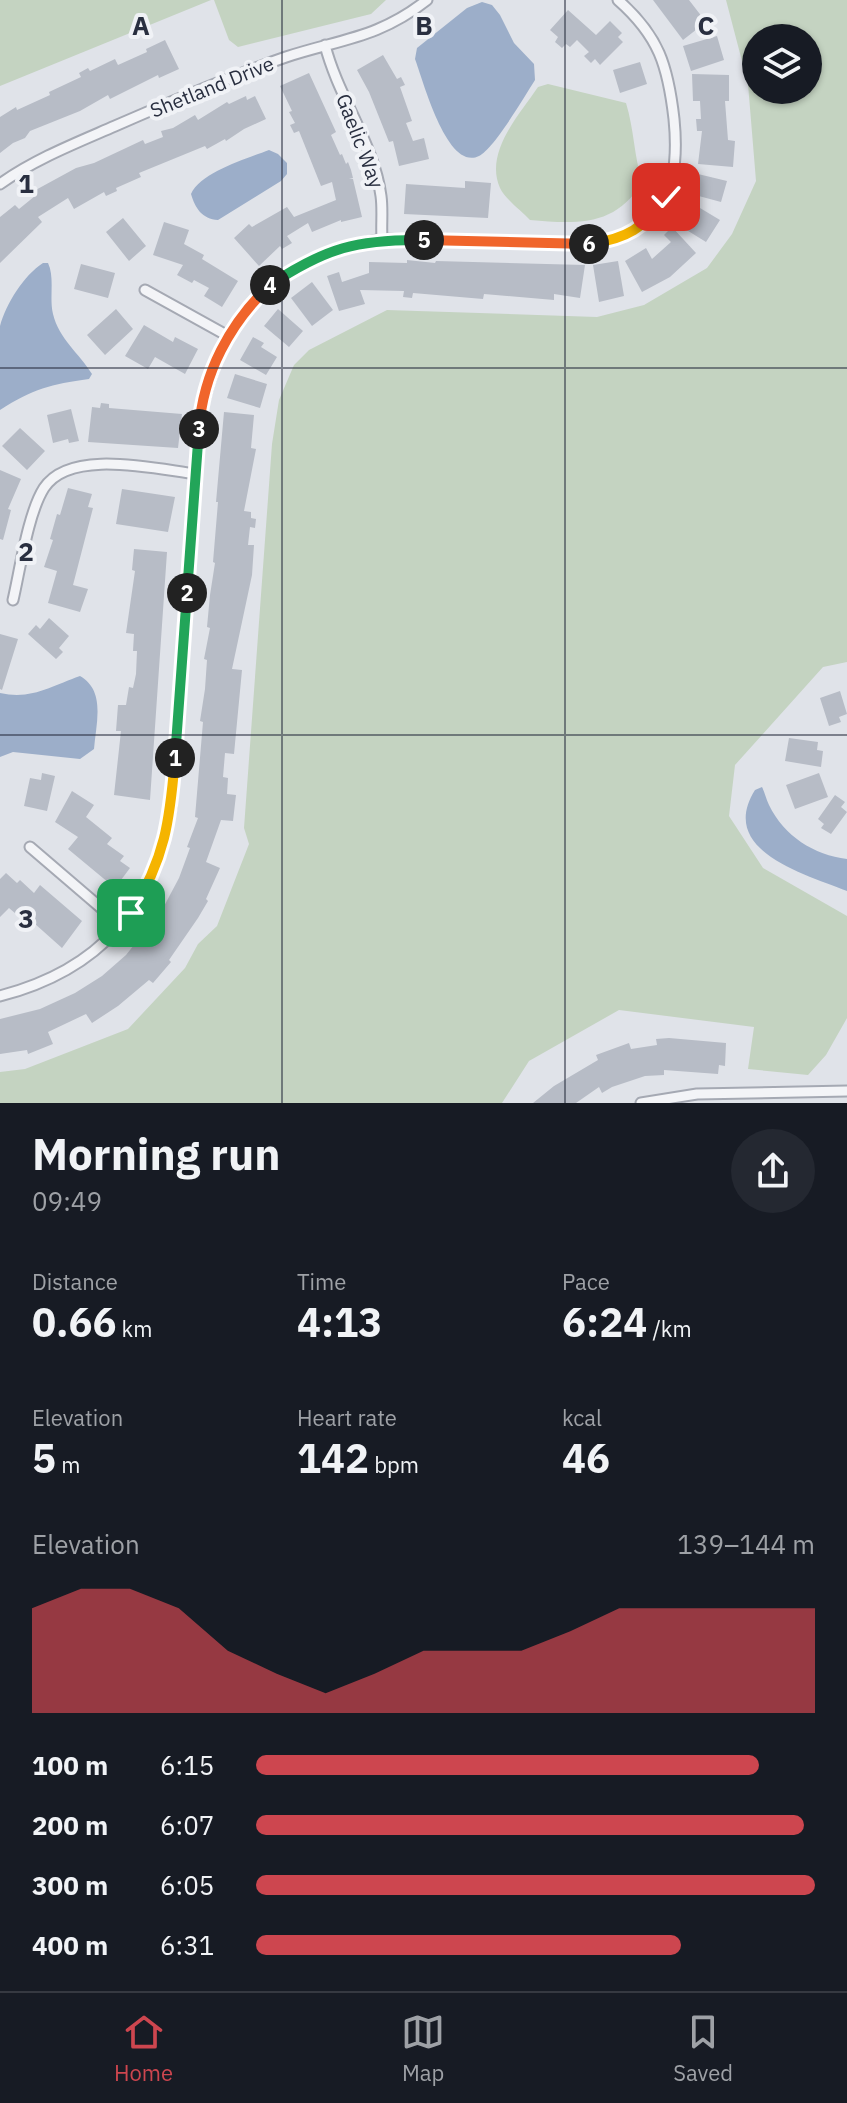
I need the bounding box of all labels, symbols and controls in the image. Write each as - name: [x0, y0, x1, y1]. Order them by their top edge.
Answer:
- text: A: [132, 8, 150, 42]
- text: B: [415, 8, 433, 42]
- text: C: [698, 8, 715, 42]
- map controls: [742, 24, 822, 104]
- button: layers: [742, 24, 822, 104]
- street label: Shetland Drive: [146, 49, 278, 124]
- street label: Gaelic Way: [330, 90, 391, 192]
- pin: [632, 163, 700, 231]
- text: 1: [18, 166, 34, 200]
- icon: check: [644, 175, 688, 219]
- pin: 5: [404, 220, 444, 260]
- pin: 6: [569, 224, 609, 264]
- text: 5: [417, 225, 431, 254]
- text: 6: [582, 229, 596, 258]
- pin: 4: [250, 265, 290, 305]
- text: 4: [263, 270, 277, 299]
- pin: 3: [179, 409, 219, 449]
- text: 3: [192, 414, 206, 443]
- text: 2: [18, 534, 34, 568]
- pin: 2: [167, 573, 207, 613]
- text: 2: [180, 578, 194, 607]
- pin: 1: [155, 738, 195, 778]
- text: 1: [168, 743, 182, 772]
- pin: [97, 879, 165, 947]
- icon: arrive: [109, 891, 153, 935]
- text: 3: [18, 901, 34, 935]
- text: Morning run: [32, 1125, 281, 1182]
- button: share: [731, 1129, 815, 1213]
- text: 09:49: [32, 1184, 102, 1218]
- text: Distance: [32, 1267, 118, 1296]
- text: Time: [297, 1267, 346, 1296]
- text: Pace: [562, 1267, 610, 1296]
- text: 0.66: [32, 1296, 116, 1348]
- text: 4:13: [297, 1296, 382, 1348]
- text: 6:24: [562, 1296, 647, 1348]
- text: km: [116, 1314, 152, 1343]
- text: /km: [647, 1314, 692, 1343]
- text: Elevation: [32, 1403, 123, 1432]
- text: Heart rate: [297, 1403, 397, 1432]
- text: kcal: [562, 1403, 602, 1432]
- text: 5: [32, 1432, 56, 1484]
- text: 142: [297, 1432, 369, 1484]
- text: 46: [562, 1432, 610, 1484]
- text: m: [56, 1450, 80, 1479]
- text: bpm: [369, 1450, 419, 1479]
- text: Elevation: [32, 1527, 140, 1561]
- text: 139–144 m: [677, 1527, 815, 1561]
- text: 100 m: [32, 1748, 108, 1782]
- text: 6:15: [160, 1748, 214, 1782]
- text: 200 m: [32, 1808, 108, 1842]
- text: 6:07: [160, 1808, 214, 1842]
- text: 300 m: [32, 1868, 108, 1902]
- text: 6:05: [160, 1868, 214, 1902]
- text: 400 m: [32, 1928, 108, 1962]
- text: 6:31: [160, 1928, 214, 1962]
- tab: Home: [114, 2010, 173, 2087]
- tab: Map: [401, 2010, 445, 2087]
- tab: Saved: [673, 2010, 733, 2087]

